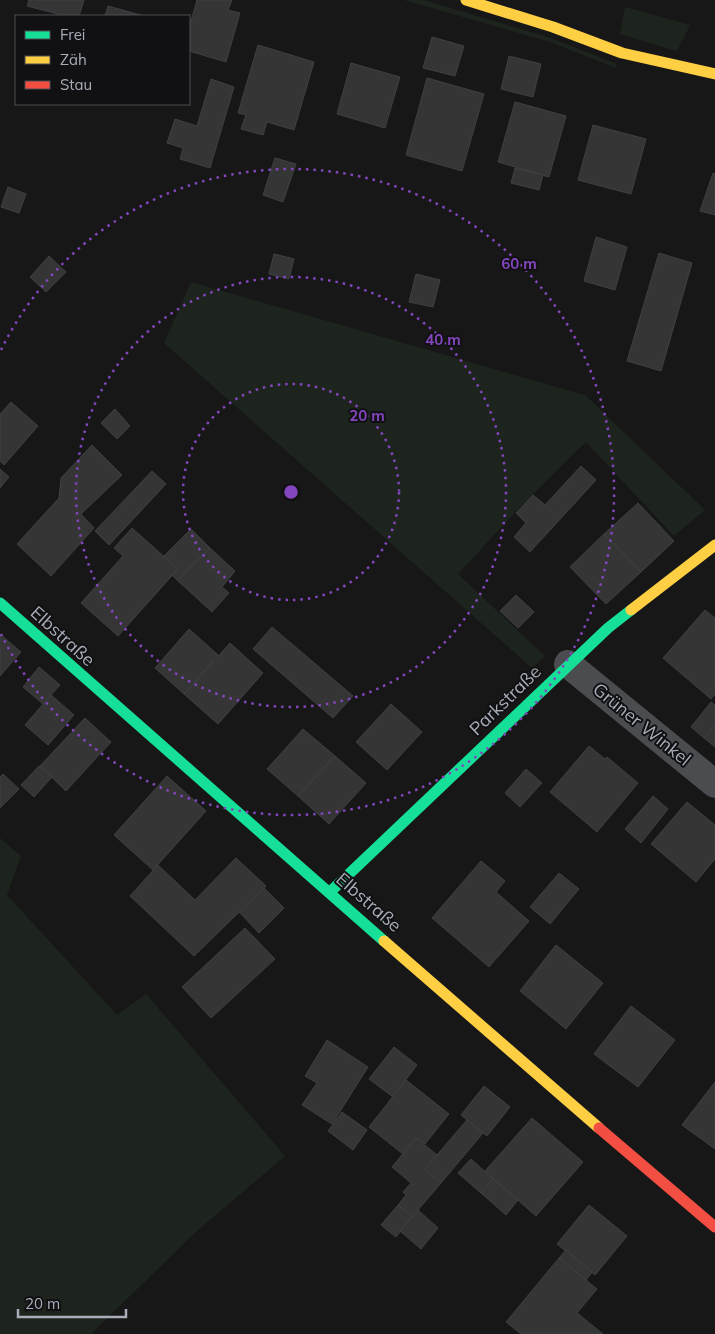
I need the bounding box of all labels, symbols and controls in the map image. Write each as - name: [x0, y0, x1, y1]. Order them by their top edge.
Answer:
- legend: [15, 15, 190, 105]
- text: Frei: [60, 25, 85, 44]
- text: Zäh: [60, 50, 87, 69]
- text: Stau: [60, 75, 92, 94]
- text: 60 m: [501, 254, 537, 273]
- text: 40 m: [425, 330, 461, 349]
- text: 20 m: [349, 406, 385, 425]
- centre of rings: [282, 483, 300, 501]
- street label: Elbstraße: [26, 601, 100, 671]
- street label: Parkstraße: [464, 660, 546, 740]
- street label: Grüner Winkel: [588, 677, 696, 771]
- street label: Elbstraße: [332, 867, 406, 937]
- scale bar: [18, 1286, 125, 1318]
- text: 20 m: [25, 1294, 60, 1313]

